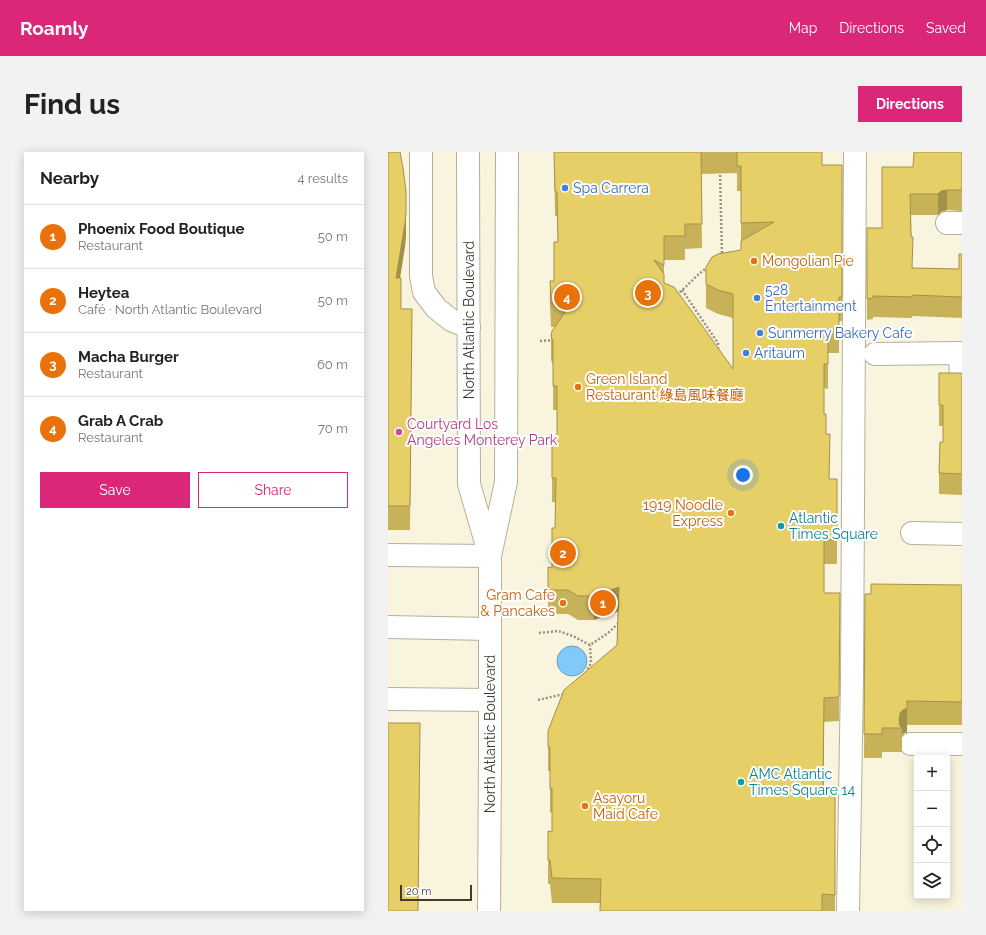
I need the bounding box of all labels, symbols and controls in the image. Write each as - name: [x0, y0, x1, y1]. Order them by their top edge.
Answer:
- text: Roamly: [20, 17, 88, 39]
- text: Map: [789, 20, 817, 36]
- text: Directions: [839, 20, 904, 36]
- text: Saved: [926, 20, 966, 36]
- button: Directions: [858, 86, 962, 122]
- text: Find us: [24, 88, 120, 121]
- text: Nearby: [40, 168, 99, 188]
- text: 4 results: [297, 171, 348, 186]
- place label: Spa Carrera: [573, 180, 649, 196]
- marker: Spa Carrera: [560, 183, 570, 193]
- text: Phoenix Food Boutique: [78, 220, 244, 238]
- text: 1: [50, 229, 56, 244]
- text: 50 m: [318, 229, 348, 244]
- text: Restaurant: [78, 238, 143, 253]
- street label: North Atlantic Boulevard: [461, 241, 477, 399]
- place label: Mongolian Pie: [762, 253, 854, 269]
- marker: Mongolian Pie: [749, 256, 759, 266]
- pin: 3: [635, 278, 661, 308]
- pin: 4: [554, 282, 580, 312]
- place label: 528 Entertainment: [765, 282, 857, 314]
- text: Heytea: [78, 284, 129, 302]
- text: 2: [49, 293, 57, 308]
- text: 50 m: [318, 293, 348, 308]
- marker: 528 Entertainment: [752, 293, 762, 303]
- text: Café · North Atlantic Boulevard: [78, 302, 262, 317]
- place label: Sunmerry Bakery Cafe: [768, 325, 912, 341]
- marker: Sunmerry Bakery Cafe: [755, 328, 765, 338]
- place label: Aritaum: [754, 345, 805, 361]
- text: Macha Burger: [78, 348, 179, 366]
- marker: Aritaum: [741, 348, 751, 358]
- text: 3: [49, 357, 57, 372]
- text: 60 m: [317, 357, 348, 372]
- text: Restaurant: [78, 366, 143, 381]
- place label: Green Island Restaurant 綠島風味餐廳: [586, 371, 743, 403]
- marker: Green Island Restaurant 綠島風味餐廳: [573, 382, 583, 392]
- text: Grab A Crab: [78, 412, 163, 430]
- place label: Courtyard Los Angeles Monterey Park: [407, 416, 558, 448]
- text: 4: [49, 421, 57, 436]
- text: 70 m: [318, 421, 348, 436]
- marker: Courtyard Los Angeles Monterey Park: [394, 427, 404, 437]
- text: Restaurant: [78, 430, 143, 445]
- your location: [733, 465, 753, 485]
- button: Save: [40, 472, 190, 508]
- button: Share: [198, 472, 348, 508]
- place label: 1919 Noodle Express: [643, 497, 723, 529]
- marker: 1919 Noodle Express: [726, 508, 736, 518]
- place label: Atlantic Times Square: [789, 510, 878, 542]
- marker: Atlantic Times Square: [776, 521, 786, 531]
- pin: 2: [550, 538, 576, 568]
- place label: Gram Cafe & Pancakes: [480, 587, 555, 619]
- pin: 1: [590, 588, 616, 618]
- marker: Gram Cafe & Pancakes: [558, 598, 568, 608]
- street label: North Atlantic Boulevard: [482, 655, 498, 813]
- map controls: [914, 755, 950, 899]
- button: +: [914, 755, 950, 791]
- place label: AMC Atlantic Times Square 14: [749, 766, 856, 798]
- marker: AMC Atlantic Times Square 14: [736, 777, 746, 787]
- place label: Asayoru Maid Cafe: [593, 790, 658, 822]
- button: −: [914, 791, 950, 827]
- marker: Asayoru Maid Cafe: [580, 801, 590, 811]
- button: locate: [914, 827, 950, 863]
- button: layers: [914, 863, 950, 899]
- scale bar: [400, 883, 472, 902]
- text: 20 m: [406, 885, 431, 898]

